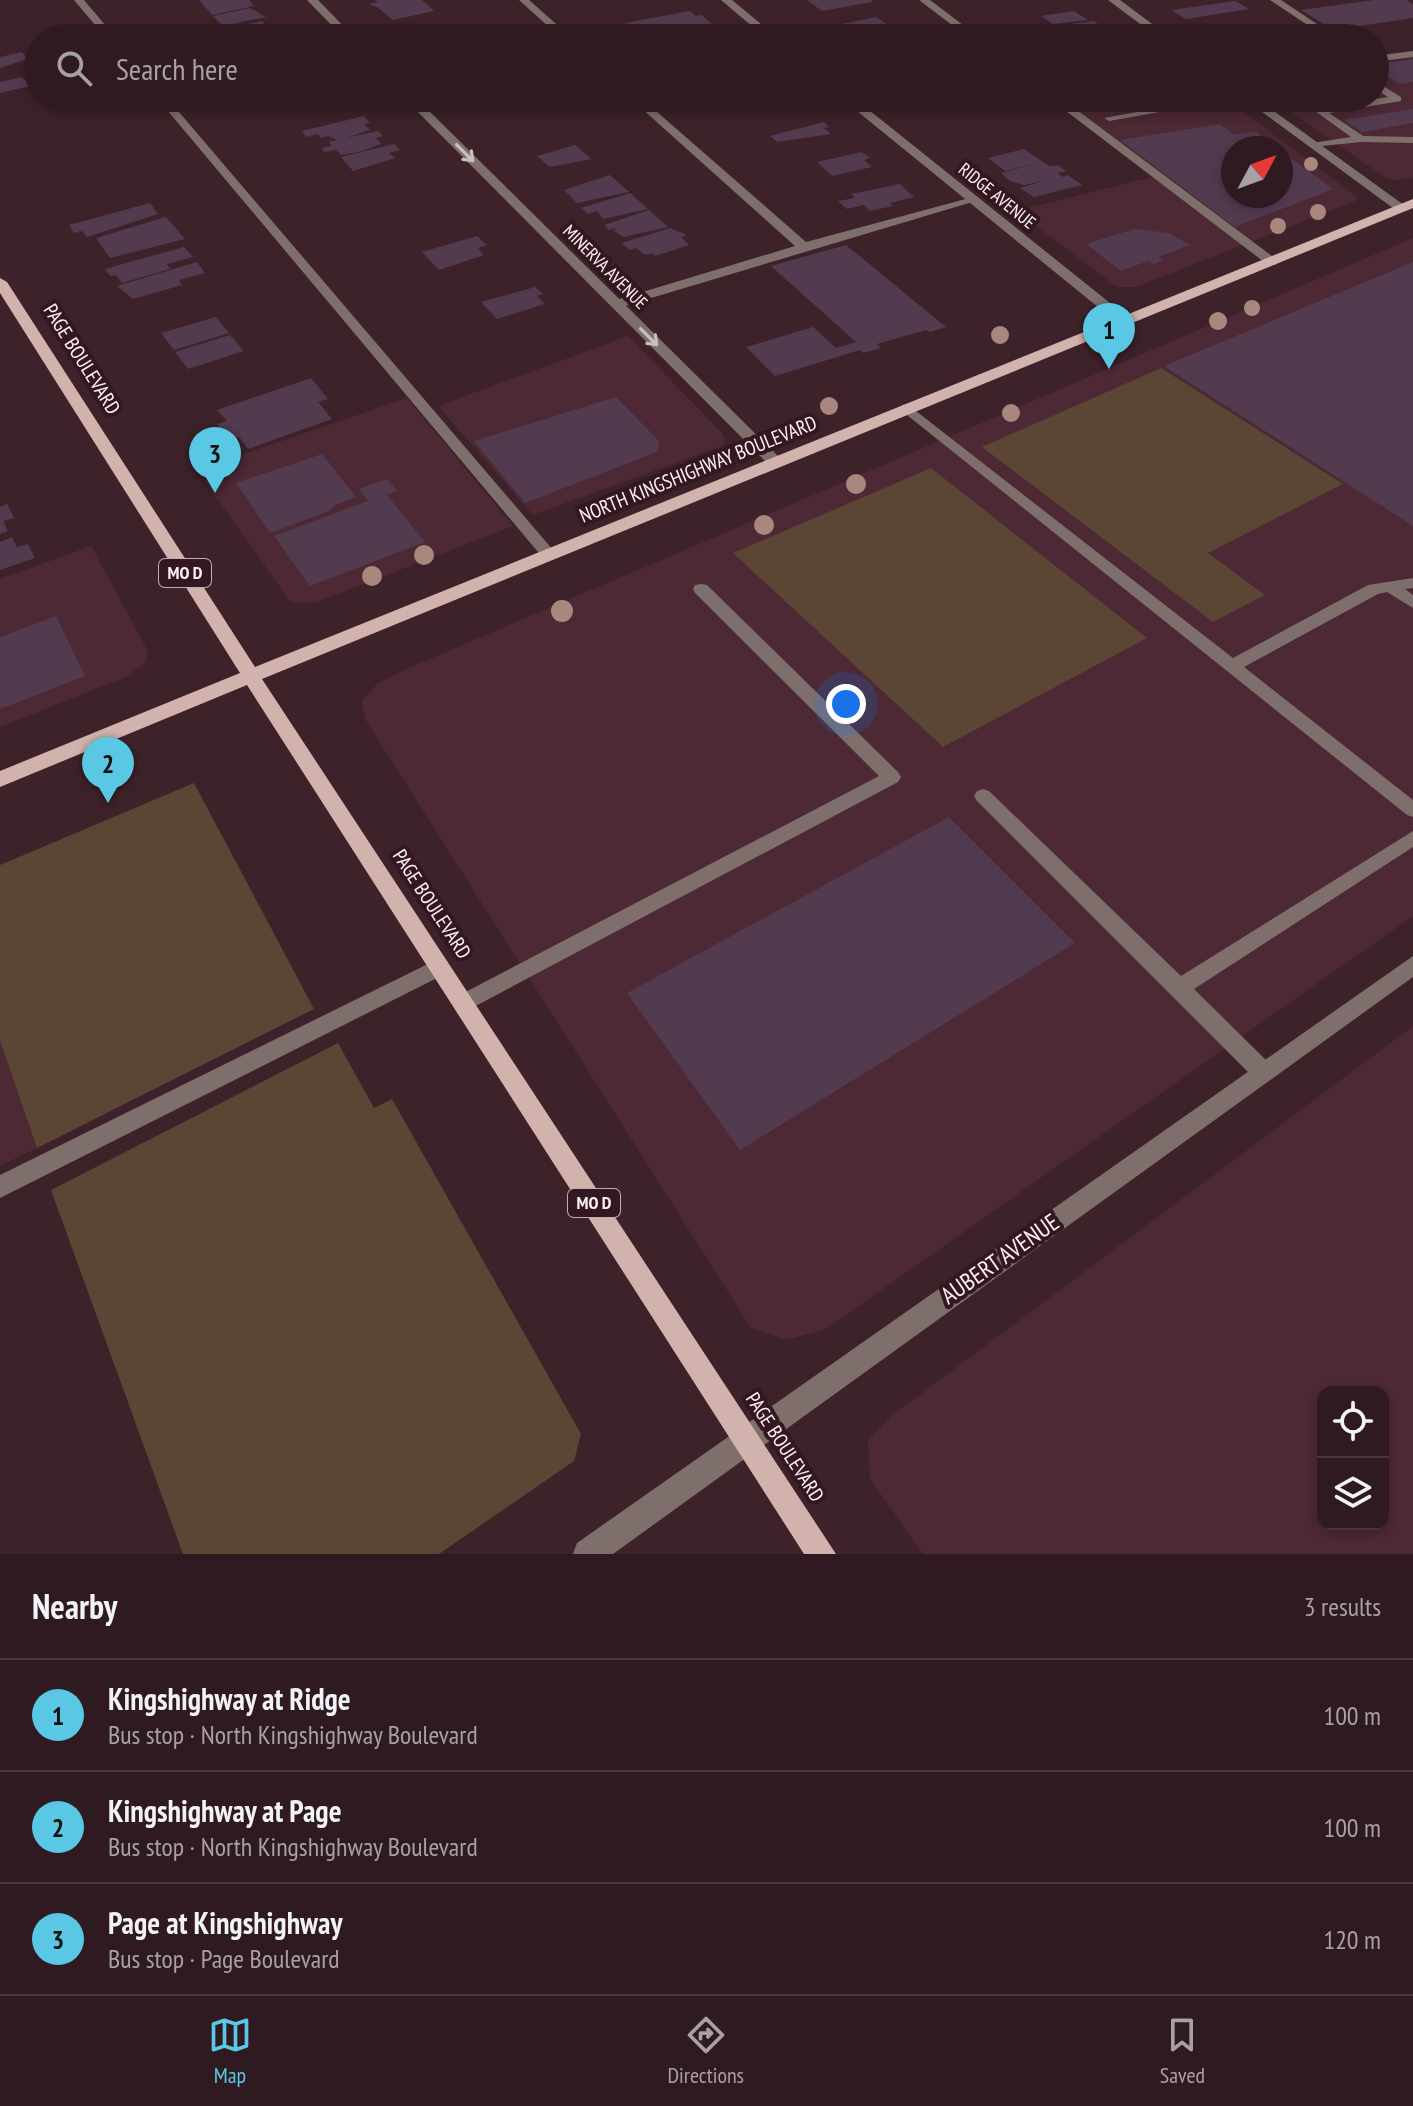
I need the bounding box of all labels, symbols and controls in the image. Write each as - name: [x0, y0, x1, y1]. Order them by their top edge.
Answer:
- search box: [24, 24, 1389, 112]
- icon: search: [52, 46, 96, 90]
- text: Search here: [116, 49, 238, 88]
- north arrow: [1221, 136, 1293, 208]
- one-way arrow: [455, 143, 474, 162]
- street label: RIDGE AVENUE: [954, 157, 1041, 234]
- street label: MINERVA AVENUE: [558, 219, 653, 314]
- street label: PAGE BOULEVARD: [38, 299, 126, 419]
- pin: 1: [1083, 303, 1135, 369]
- one-way arrow: [639, 327, 658, 346]
- street label: NORTH KINGSHIGHWAY BOULEVARD: [575, 409, 821, 529]
- pin: 3: [189, 427, 241, 493]
- road number: MO D: [159, 559, 211, 587]
- your location: [826, 684, 866, 724]
- pin: 2: [82, 737, 134, 803]
- street label: PAGE BOULEVARD: [387, 844, 477, 964]
- road number: MO D: [568, 1189, 620, 1217]
- street label: AUBERT AVENUE: [934, 1206, 1065, 1311]
- map controls: [1317, 1386, 1389, 1530]
- button: locate: [1317, 1386, 1389, 1458]
- street label: PAGE BOULEVARD: [740, 1387, 830, 1507]
- button: layers: [1317, 1458, 1389, 1530]
- text: Nearby: [32, 1584, 117, 1628]
- text: 3 results: [1304, 1590, 1381, 1623]
- text: Kingshighway at Ridge: [108, 1679, 351, 1718]
- text: 1: [52, 1699, 64, 1732]
- text: 100 m: [1323, 1699, 1381, 1732]
- text: Bus stop · North Kingshighway Boulevard: [108, 1718, 478, 1751]
- text: Kingshighway at Page: [108, 1791, 342, 1830]
- text: 2: [52, 1811, 64, 1844]
- text: 100 m: [1323, 1811, 1381, 1844]
- text: Bus stop · North Kingshighway Boulevard: [108, 1830, 478, 1863]
- text: Page at Kingshighway: [108, 1903, 342, 1942]
- text: 3: [52, 1923, 64, 1956]
- text: 120 m: [1323, 1923, 1381, 1956]
- text: Bus stop · Page Boulevard: [108, 1942, 340, 1975]
- tab: Map: [208, 2013, 252, 2089]
- tab: Directions: [668, 2013, 744, 2089]
- tab: Saved: [1160, 2013, 1205, 2089]

